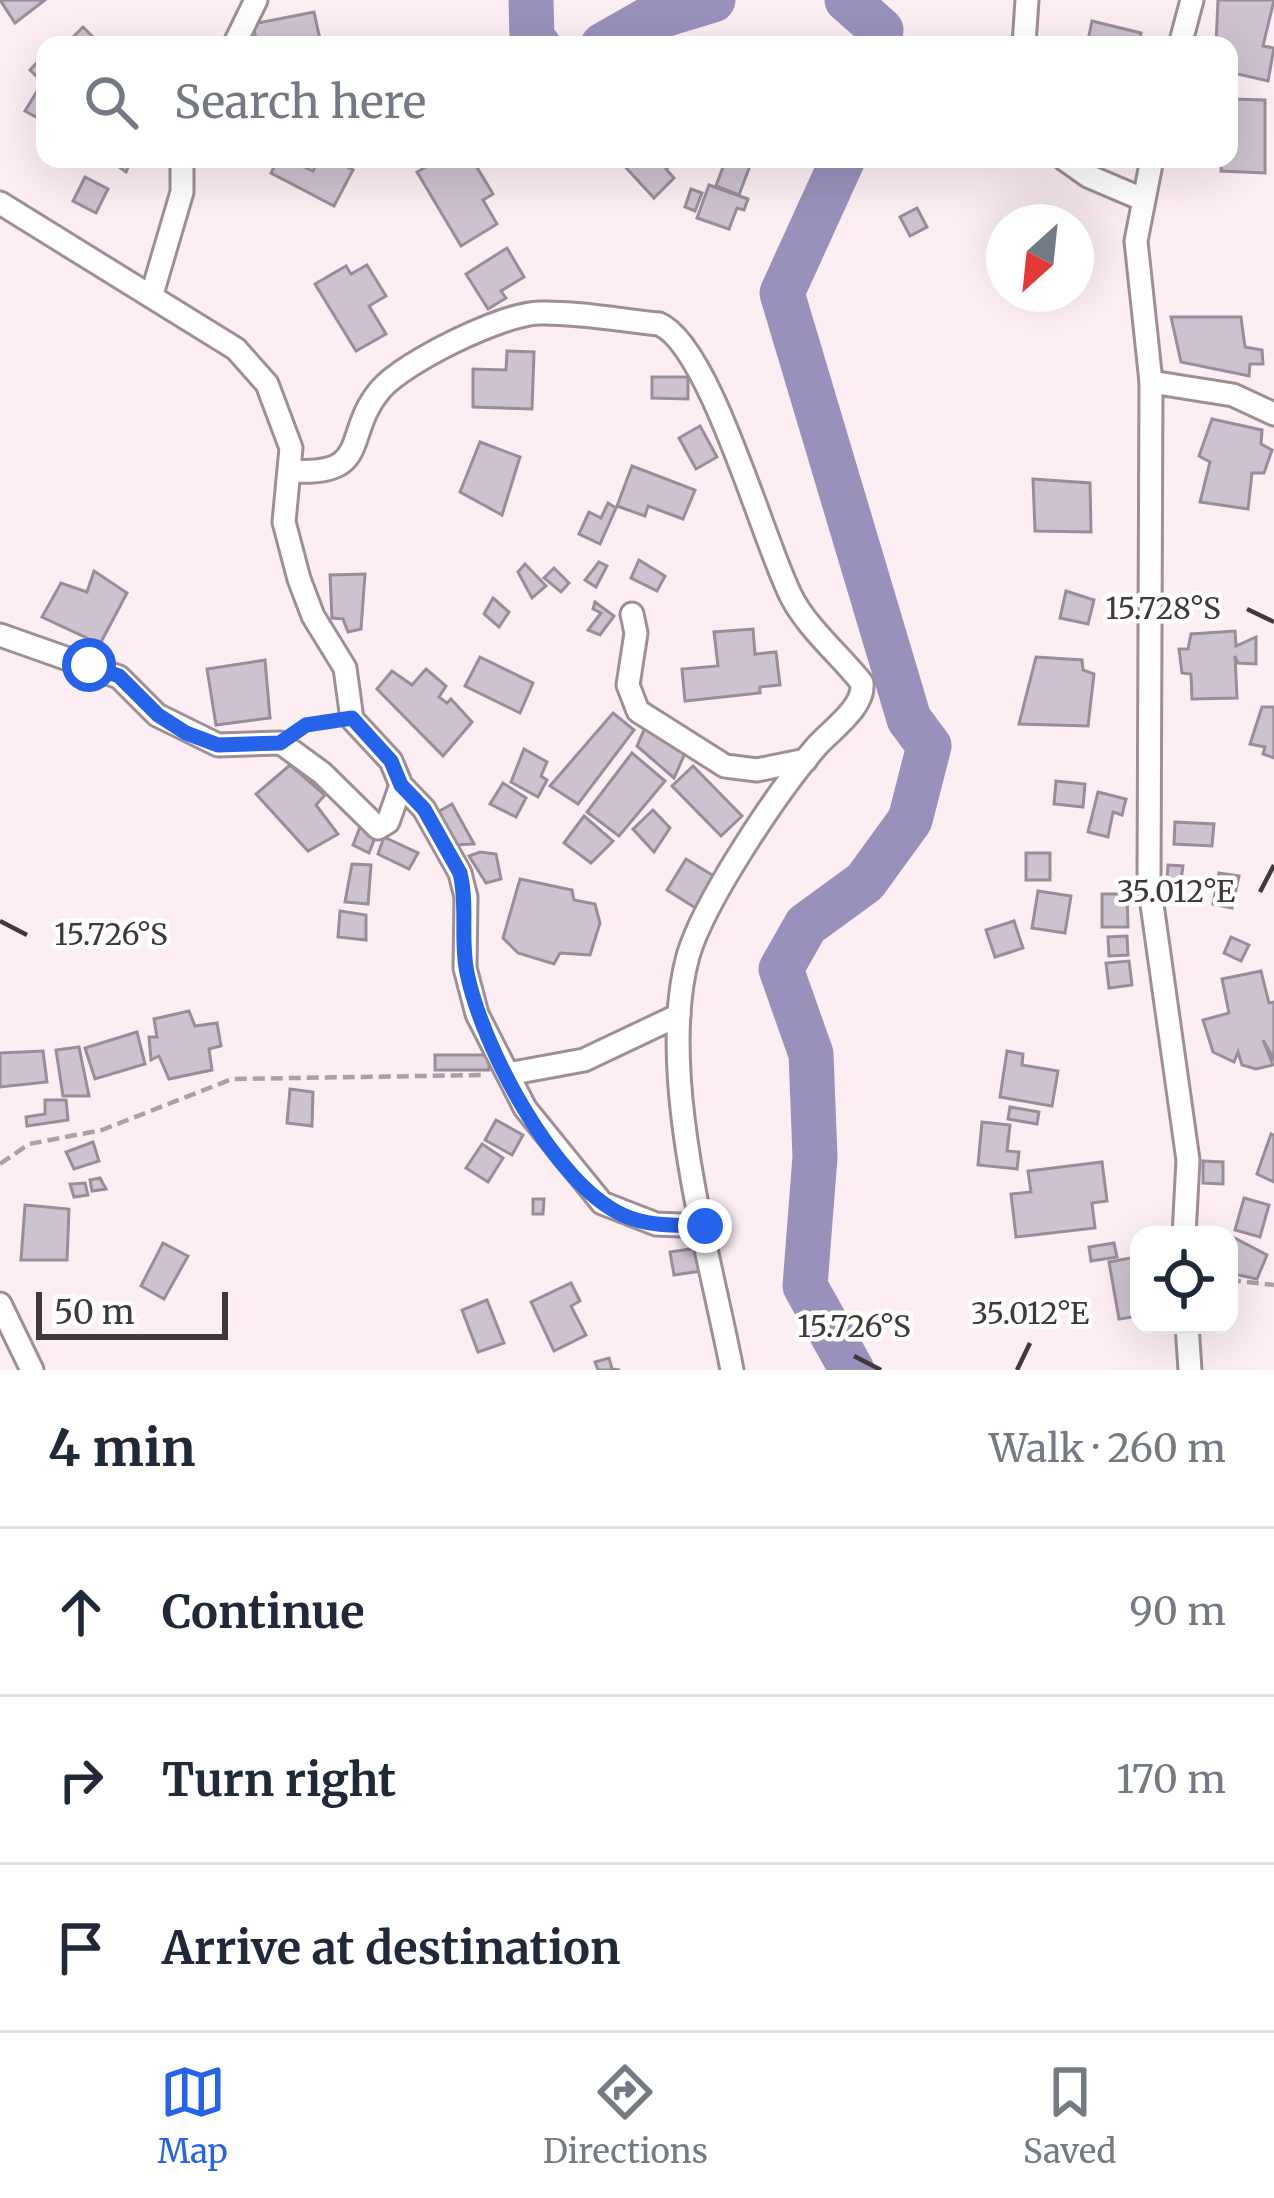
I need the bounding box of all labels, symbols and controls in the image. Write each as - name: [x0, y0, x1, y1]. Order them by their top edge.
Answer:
- search box: [36, 36, 1238, 168]
- icon: search: [78, 69, 144, 135]
- text: Search here: [174, 74, 426, 130]
- north arrow: [986, 204, 1094, 312]
- text: 15.728°S: [1105, 589, 1221, 627]
- route start: [62, 638, 116, 692]
- text: 35.012°E: [1117, 872, 1235, 910]
- text: 15.726°S: [54, 915, 168, 953]
- route end: [678, 1199, 732, 1253]
- map controls: [1130, 1226, 1238, 1334]
- button: locate: [1130, 1226, 1238, 1334]
- scale bar: [36, 1286, 228, 1339]
- text: 50 m: [54, 1292, 135, 1333]
- text: 35.012°E: [971, 1294, 1089, 1332]
- text: 15.726°S: [797, 1307, 911, 1345]
- text: 4 min: [48, 1416, 196, 1480]
- text: Walk · 260 m: [989, 1424, 1226, 1473]
- icon: ahead: [48, 1579, 114, 1645]
- text: Continue: [162, 1584, 364, 1640]
- text: 90 m: [1129, 1587, 1226, 1636]
- icon: right: [48, 1747, 114, 1813]
- text: Turn right: [162, 1752, 396, 1808]
- text: 170 m: [1116, 1755, 1226, 1804]
- icon: arrive: [48, 1915, 114, 1981]
- text: Arrive at destination: [162, 1920, 620, 1976]
- tab: Map: [158, 2059, 228, 2172]
- tab: Directions: [543, 2059, 708, 2172]
- tab: Saved: [1023, 2059, 1116, 2172]

